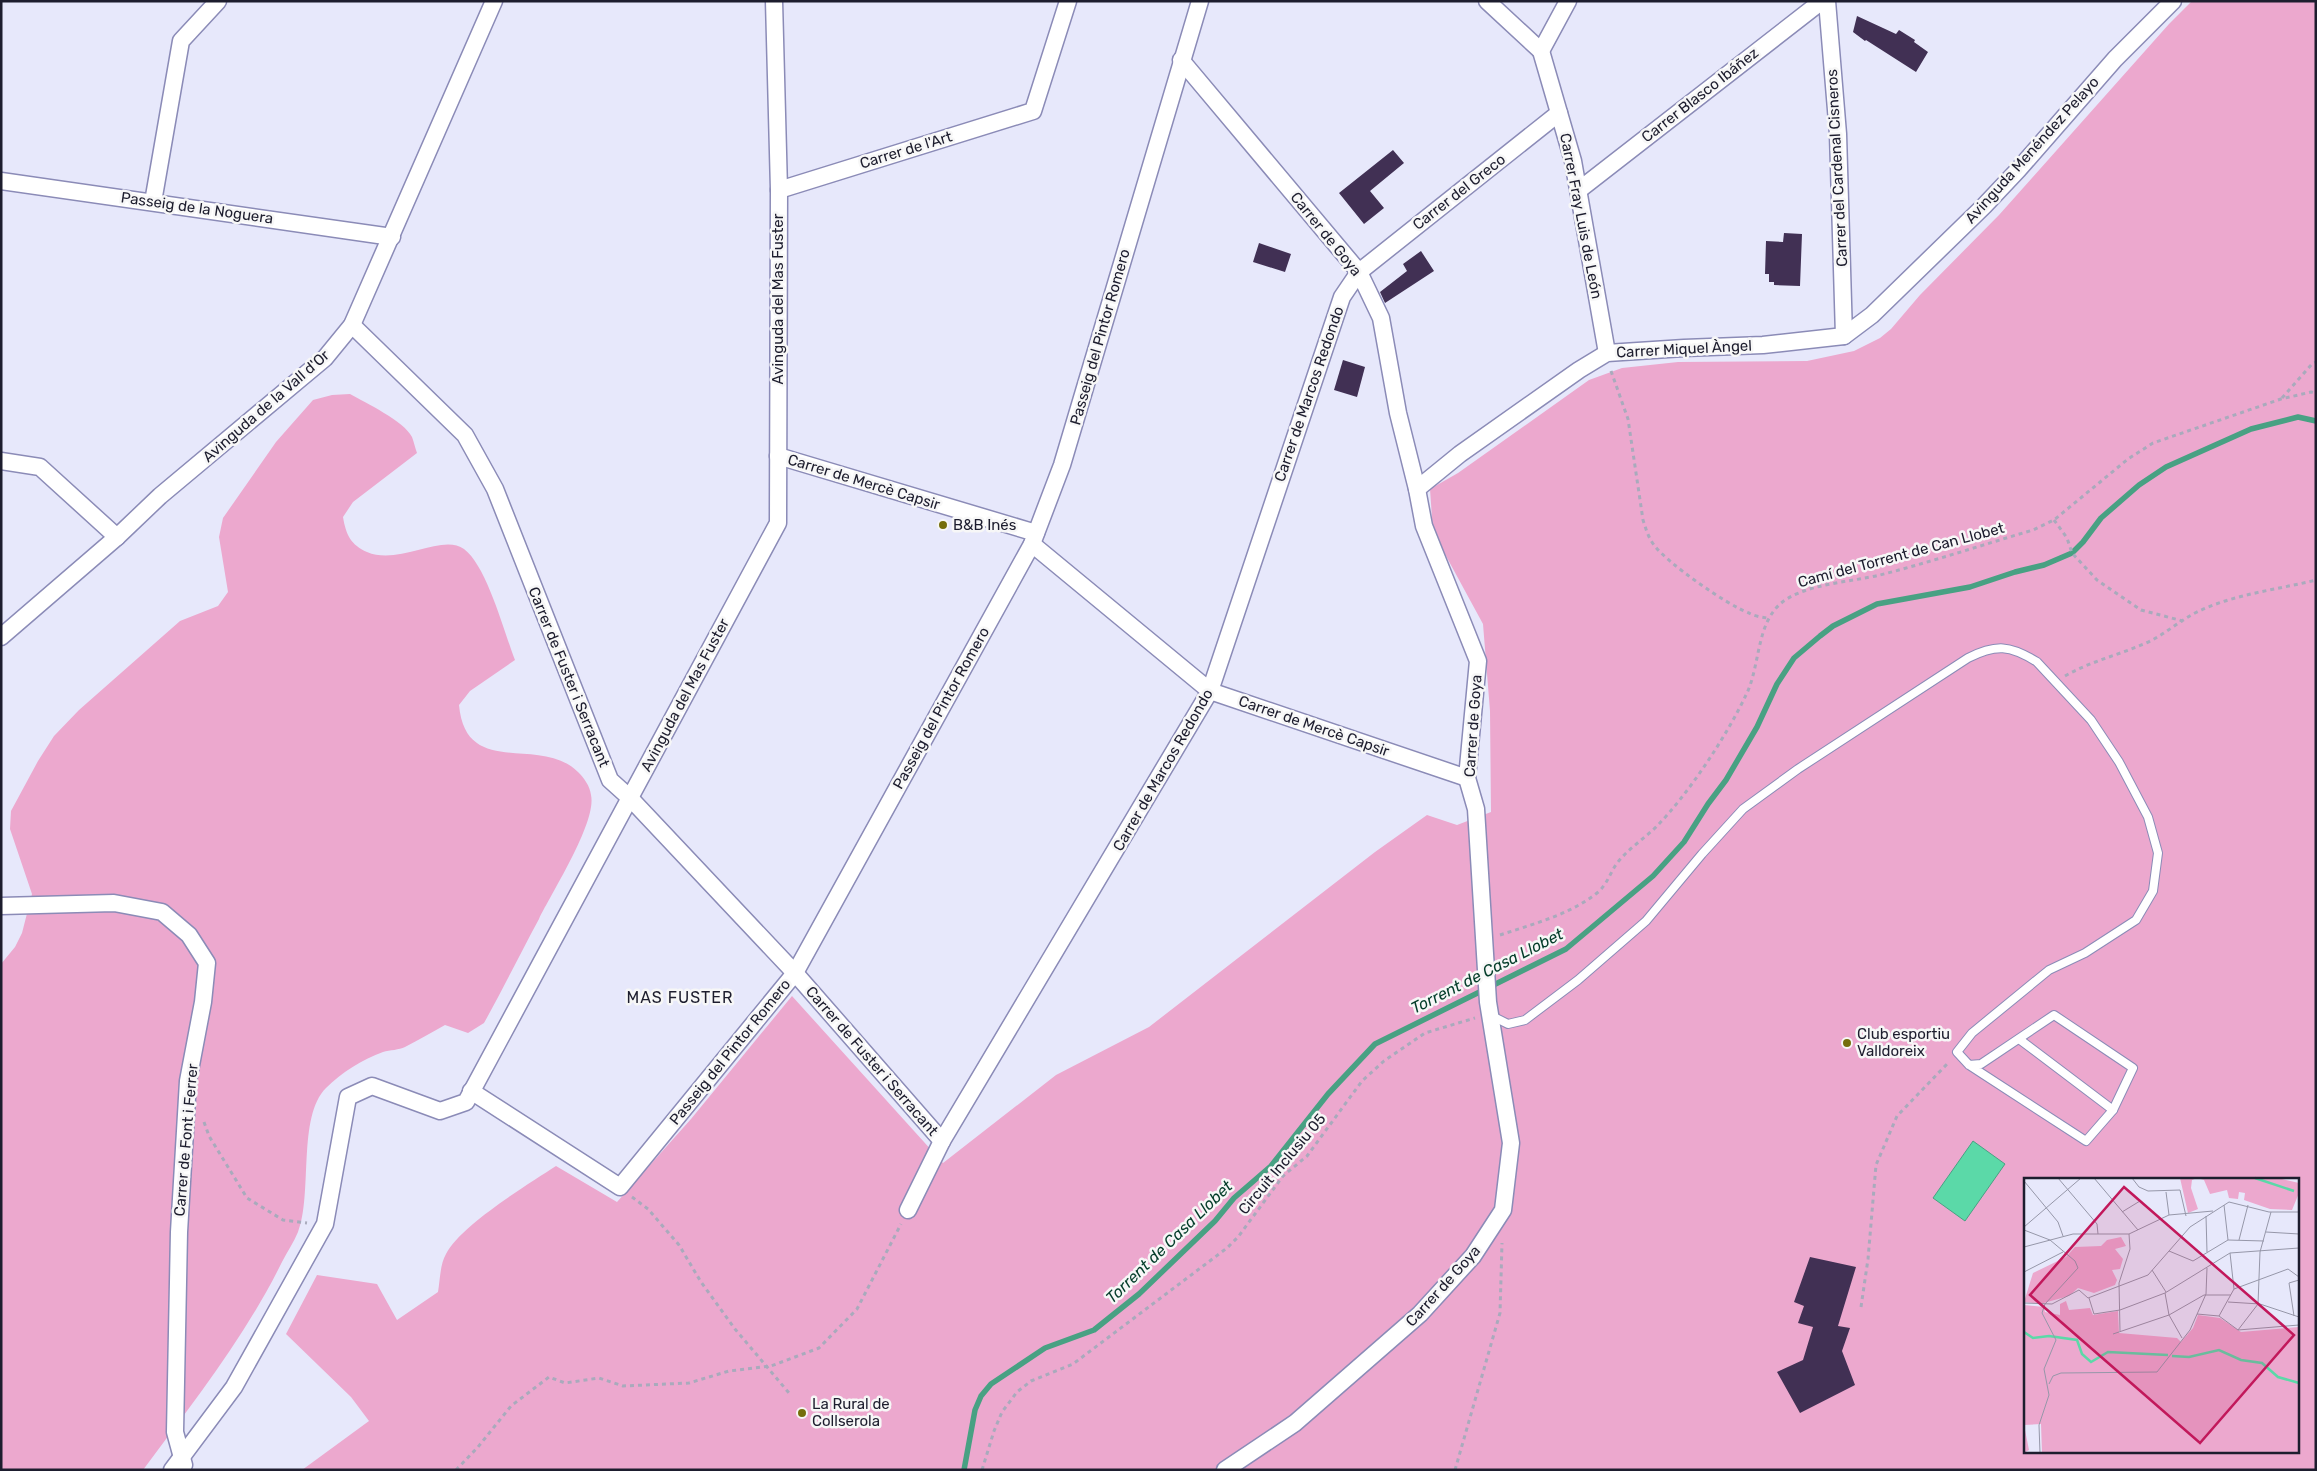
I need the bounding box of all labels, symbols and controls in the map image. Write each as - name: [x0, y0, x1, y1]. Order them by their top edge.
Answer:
- street label: Carrer Blasco Ibáñez: [1638, 44, 1762, 146]
- street label: Carrer del Cardenal Cisneros: [1823, 68, 1851, 267]
- street label: Avinguda Menéndez Pelayo: [1961, 73, 2103, 227]
- street label: Carrer de l'Art: [858, 127, 954, 173]
- street label: Carrer Fray Luis de León: [1556, 132, 1606, 300]
- street label: Carrer del Greco: [1409, 150, 1509, 234]
- street label: Passeig de la Noguera: [120, 188, 274, 228]
- street label: Carrer de Goya: [1287, 188, 1365, 280]
- street label: Avinguda del Mas Fuster: [769, 213, 787, 384]
- street label: Passeig del Pintor Romero: [1066, 247, 1134, 427]
- street label: Carrer de Marcos Redondo: [1271, 304, 1347, 484]
- street label: Carrer Miquel Àngel: [1616, 336, 1752, 362]
- street label: Avinguda de la Vall d'Or: [199, 346, 333, 466]
- street label: Carrer de Mercè Capsir: [786, 450, 943, 514]
- place label: B&B Inés: [953, 516, 1017, 534]
- marker: B&B Inés: [937, 519, 949, 531]
- street label: Camí del Torrent de Can Llobet: [1796, 519, 2006, 591]
- street label: Carrer de Fuster i Serracant: [525, 584, 613, 770]
- street label: Avinguda del Mas Fuster: [637, 615, 733, 775]
- street label: Passeig del Pintor Romero: [889, 624, 993, 792]
- street label: Carrer de Goya: [1460, 674, 1486, 778]
- street label: Carrer de Marcos Redondo: [1109, 686, 1217, 854]
- street label: Carrer de Mercè Capsir: [1236, 692, 1392, 760]
- water label: Torrent de Casa Llobet: [1408, 924, 1567, 1018]
- street label: Passeig del Pintor Romero: [666, 975, 794, 1129]
- street label: Carrer de Fuster i Serracant: [802, 982, 942, 1140]
- district label: MAS FUSTER: [627, 988, 733, 1007]
- place label: Club esportiu Valldoreix: [1857, 1025, 1950, 1060]
- marker: Club esportiu Valldoreix: [1841, 1037, 1853, 1049]
- street label: Carrer de Font i Ferrer: [170, 1063, 202, 1217]
- street label: Circuit Inclusiu 05: [1235, 1110, 1330, 1218]
- water label: Torrent de Casa Llobet: [1102, 1176, 1237, 1307]
- inset map: [2024, 1178, 2300, 1454]
- street label: Carrer de Goya: [1402, 1242, 1484, 1330]
- place label: La Rural de Collserola: [812, 1395, 890, 1430]
- marker: La Rural de Collserola: [796, 1407, 808, 1419]

